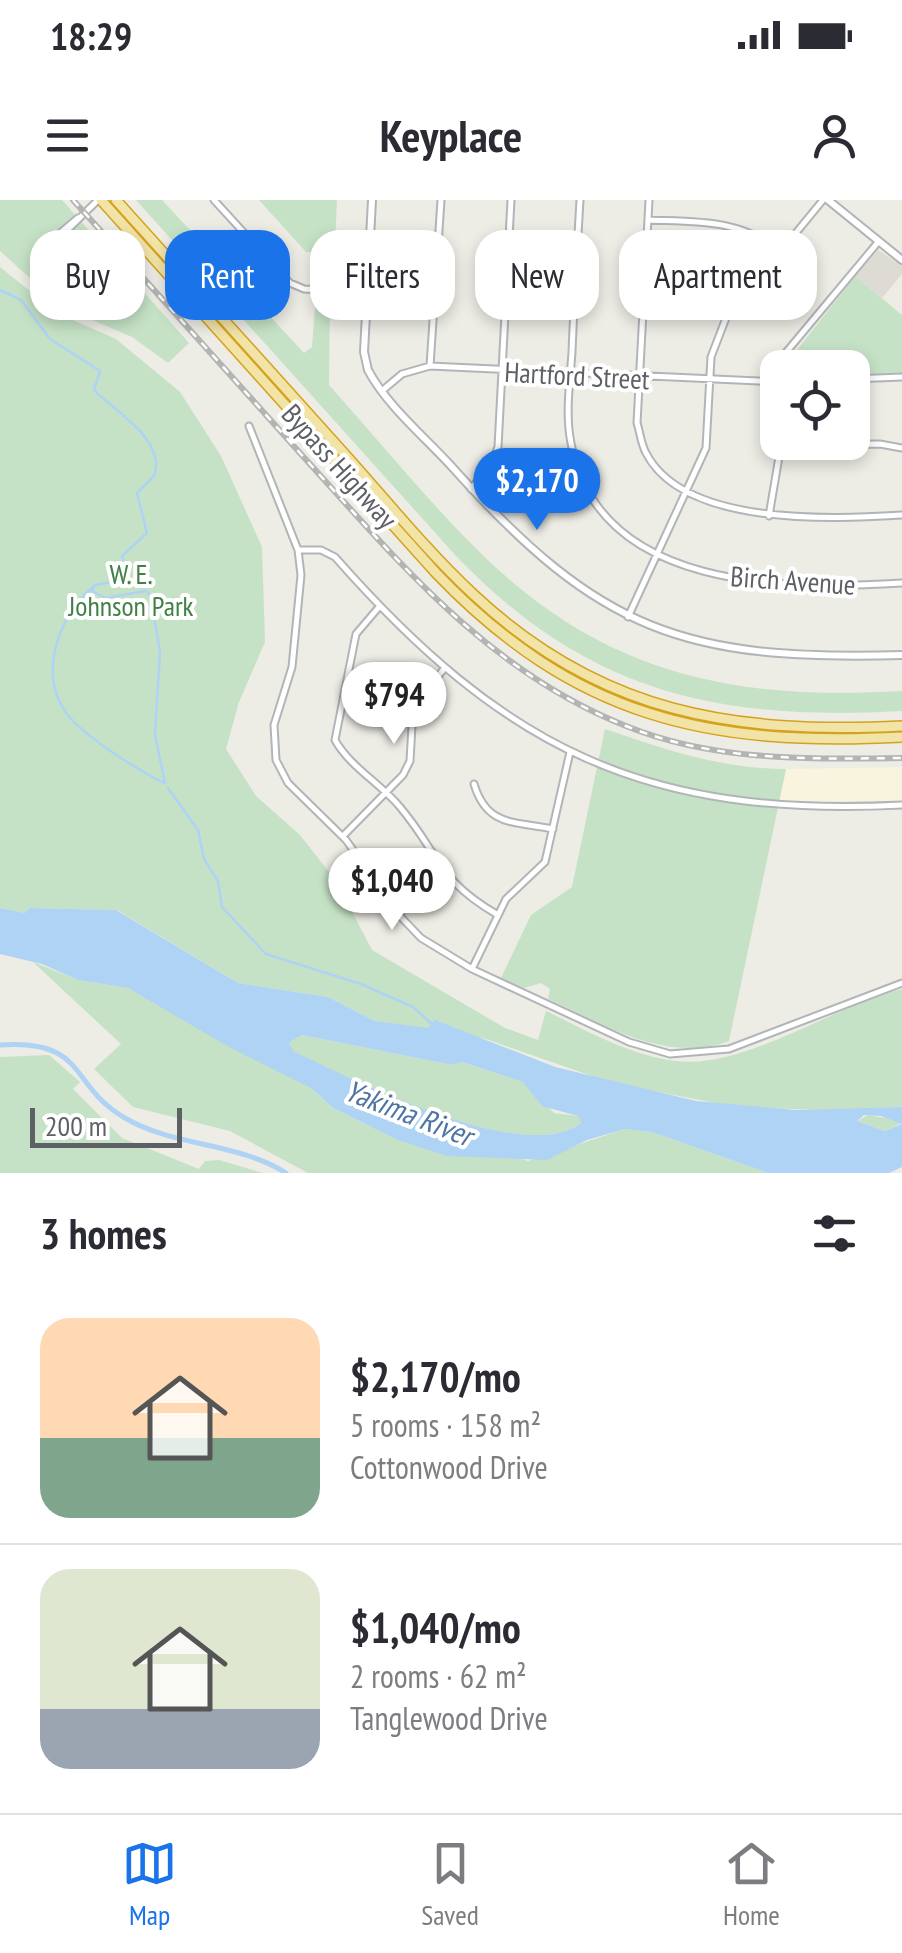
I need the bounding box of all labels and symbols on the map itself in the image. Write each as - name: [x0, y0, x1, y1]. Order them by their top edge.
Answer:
- street label: Hartford Street: [504, 353, 651, 397]
- street label: Bypass Highway: [274, 396, 406, 537]
- pin: $2,170: [456, 448, 618, 533]
- park label: W. E. Johnson Park: [68, 555, 194, 624]
- street label: Birch Avenue: [729, 557, 857, 603]
- pin: $794: [335, 662, 453, 747]
- pin: $1,040: [311, 848, 473, 933]
- water label: Yakima River: [340, 1070, 482, 1155]
- scale bar: [30, 1103, 182, 1148]

